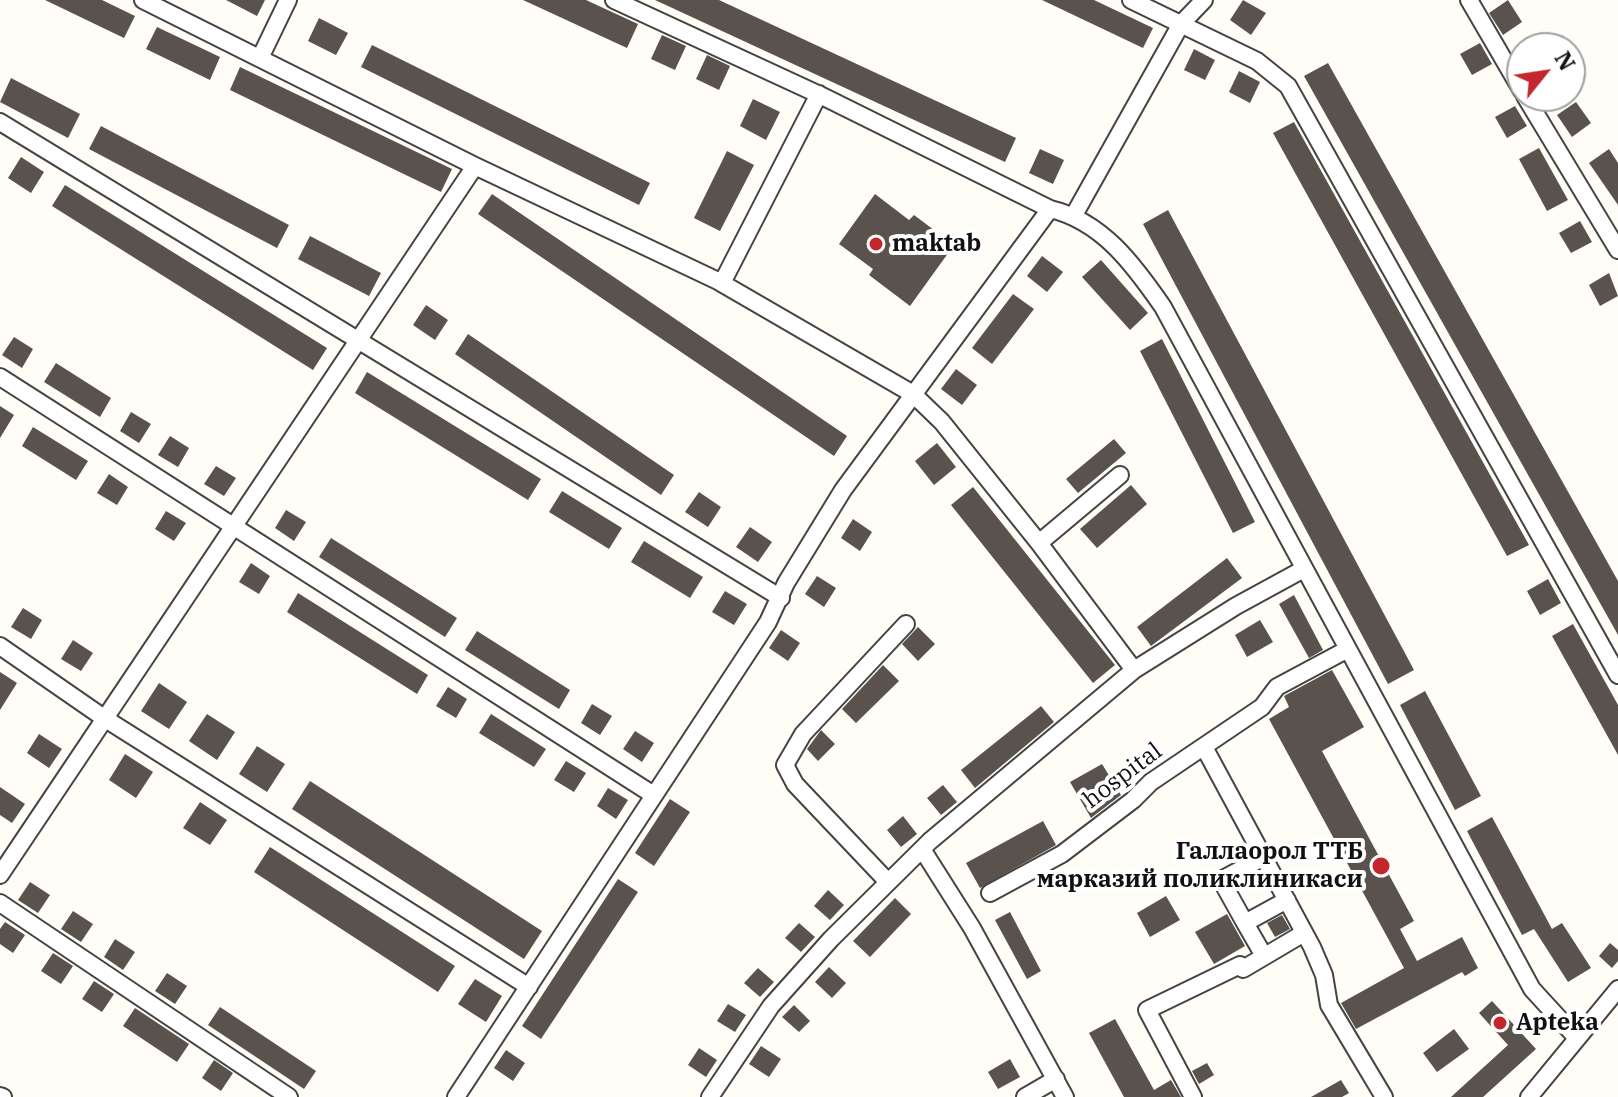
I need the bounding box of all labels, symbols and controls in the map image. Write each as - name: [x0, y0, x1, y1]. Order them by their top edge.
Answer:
- north arrow: [1506, 32, 1586, 112]
- text: N: [1549, 46, 1582, 76]
- place label: maktab: [892, 230, 981, 258]
- marker: maktab: [867, 235, 885, 253]
- street label: hospital: [1078, 737, 1168, 815]
- place label: Галлаорол ТТБ марказий поликлиникаси: [1037, 838, 1363, 894]
- marker: Галлаорол ТТБ марказий поликлиникаси: [1370, 855, 1392, 877]
- place label: Apteka: [1516, 1009, 1599, 1037]
- marker: Apteka: [1491, 1014, 1509, 1032]

